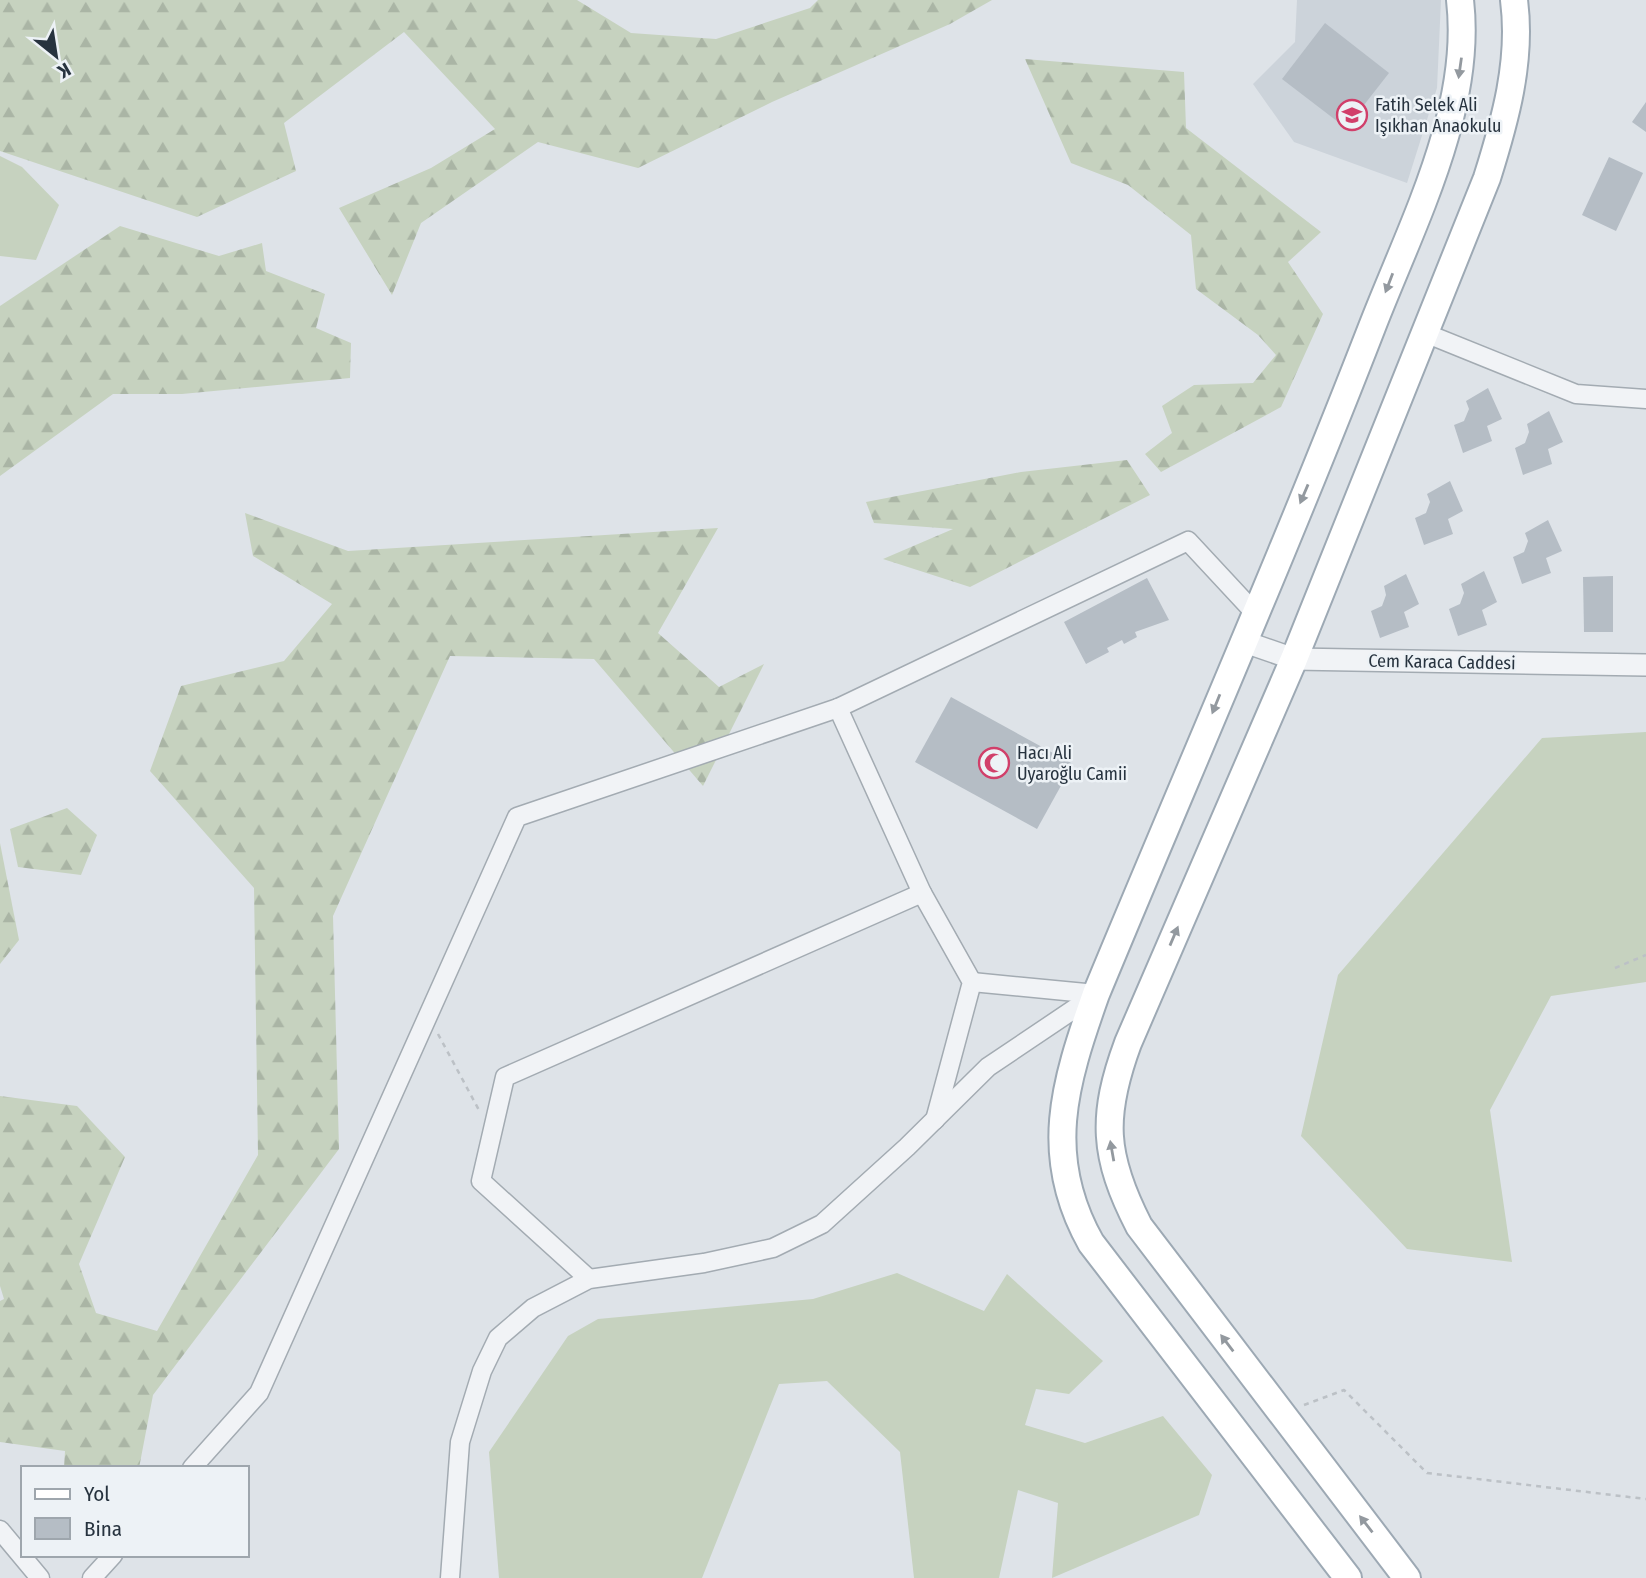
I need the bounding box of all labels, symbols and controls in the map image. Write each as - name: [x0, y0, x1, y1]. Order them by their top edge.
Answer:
- north arrow: [21, 21, 91, 91]
- one-way arrow: [1454, 57, 1465, 79]
- text: K: [53, 58, 75, 83]
- place label: Fatih Selek Ali Işıkhan Anaokulu: [1375, 94, 1501, 137]
- school or university icon: Fatih Selek Ali Işıkhan Anaokulu: [1335, 98, 1369, 132]
- one-way arrow: [1383, 273, 1394, 294]
- one-way arrow: [1298, 484, 1309, 505]
- street label: Cem Karaca Caddesi: [1368, 650, 1516, 674]
- one-way arrow: [1210, 694, 1222, 714]
- place label: Hacı Ali Uyaroğlu Camii: [1017, 742, 1127, 785]
- mosque icon: Hacı Ali Uyaroğlu Camii: [977, 746, 1011, 780]
- one-way arrow: [1168, 926, 1180, 946]
- one-way arrow: [1106, 1140, 1117, 1162]
- one-way arrow: [1220, 1335, 1235, 1353]
- legend: [21, 1466, 248, 1557]
- text: Yol: [84, 1481, 110, 1507]
- one-way arrow: [1359, 1515, 1373, 1533]
- text: Bina: [84, 1516, 122, 1542]

